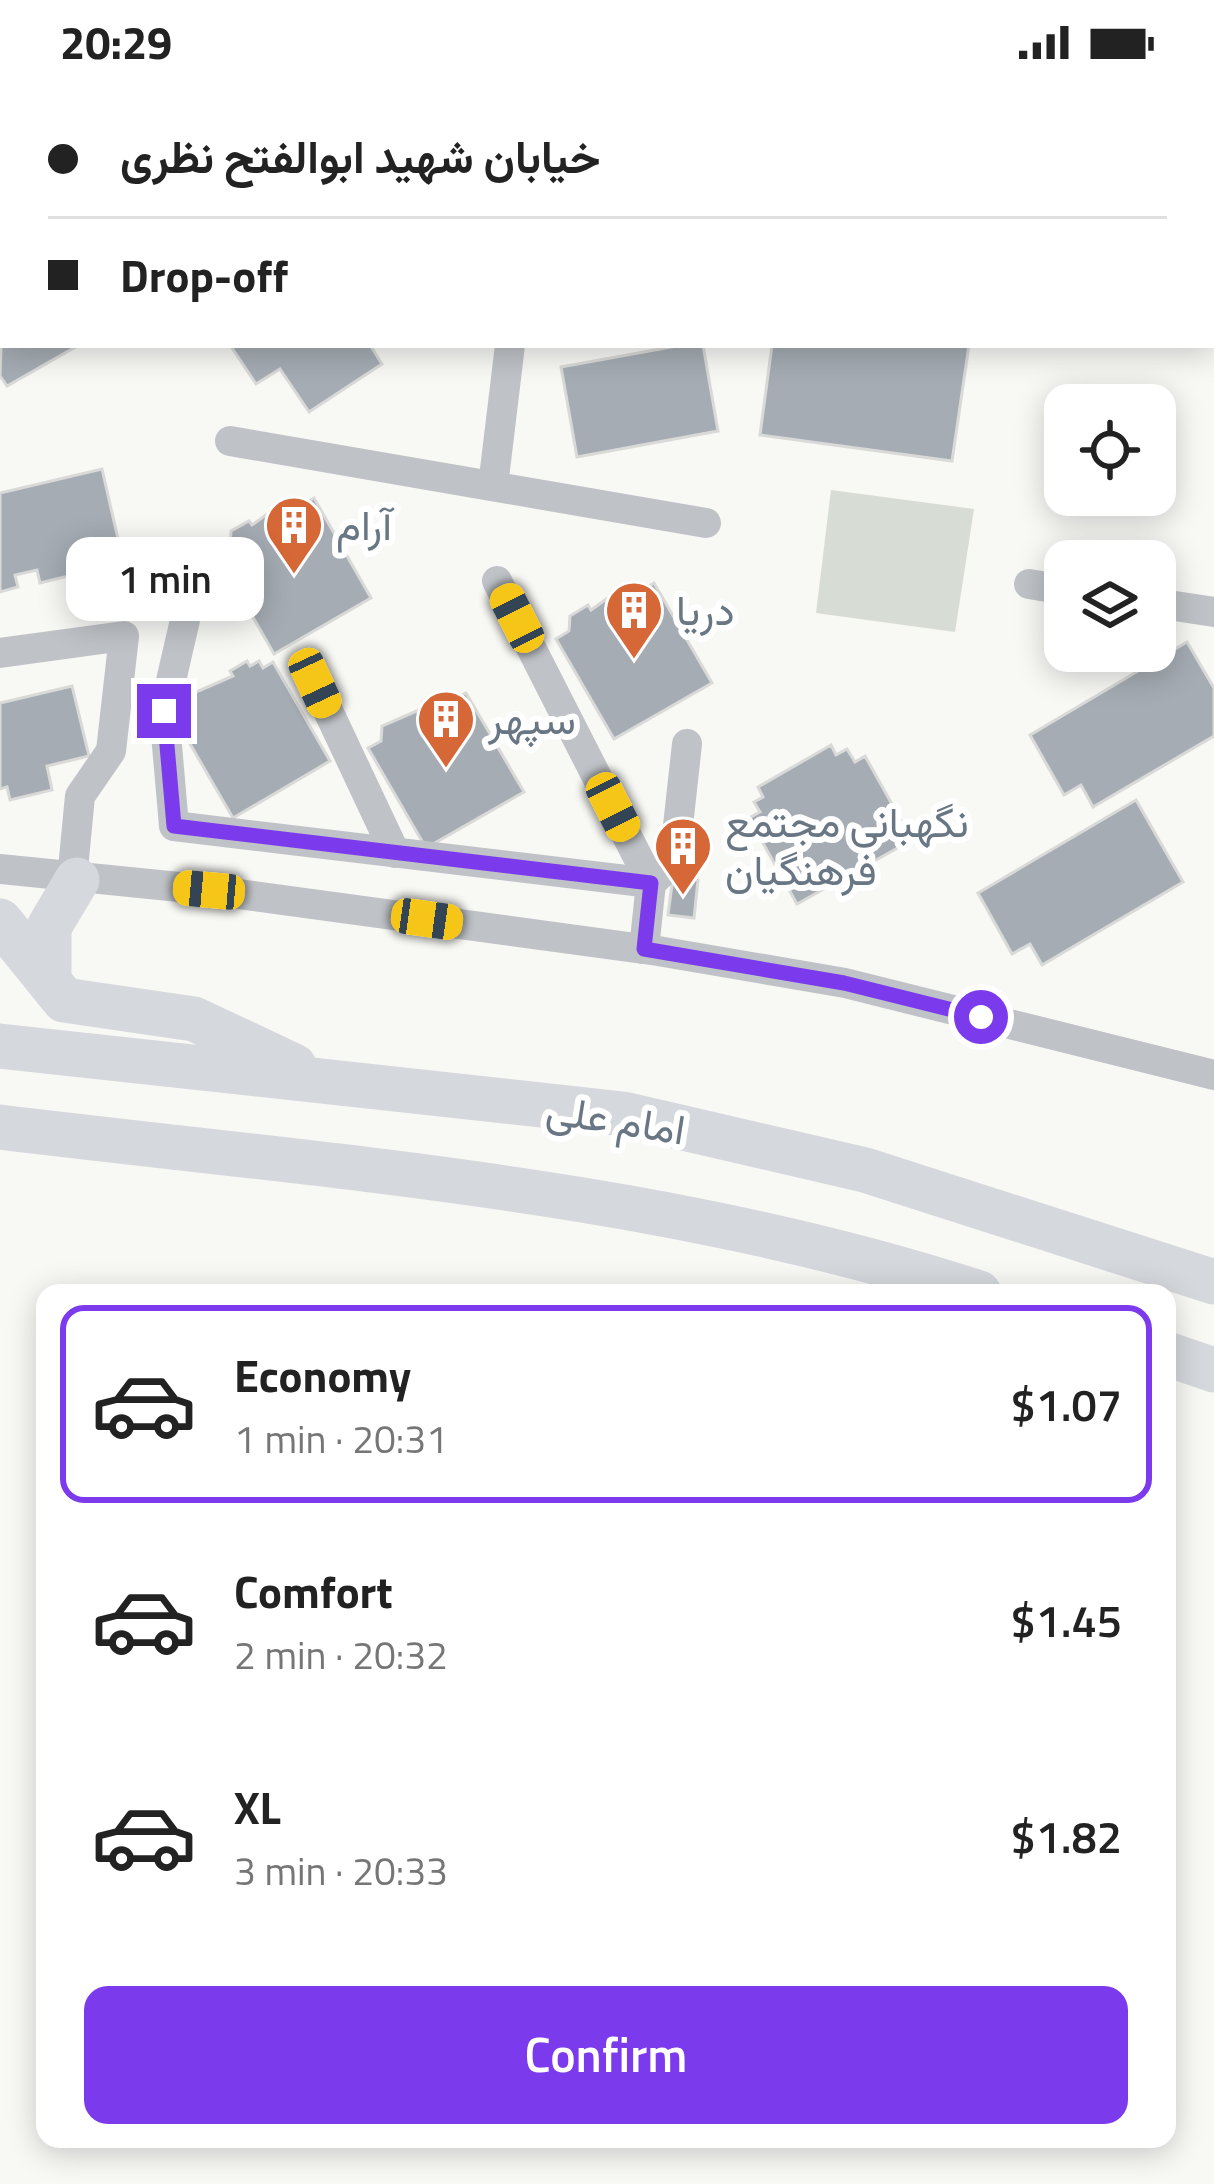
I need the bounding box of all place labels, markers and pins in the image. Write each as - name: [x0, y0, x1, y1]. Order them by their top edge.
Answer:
- place label: آرام: [336, 492, 395, 556]
- building icon: آرام: [263, 494, 325, 576]
- place label: دریا: [676, 577, 735, 641]
- building icon: دریا: [603, 579, 665, 661]
- place label: سپهر: [487, 686, 576, 750]
- building icon: سپهر: [415, 688, 477, 770]
- place label: نگهبانی مجتمع فرهنگیان: [725, 789, 969, 901]
- building icon: نگهبانی مجتمع فرهنگیان: [652, 815, 714, 897]

